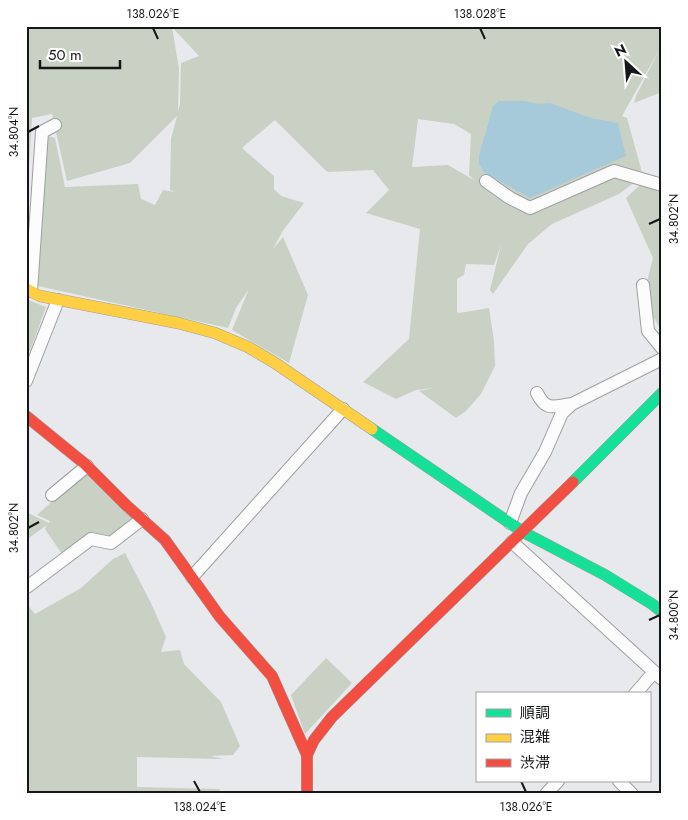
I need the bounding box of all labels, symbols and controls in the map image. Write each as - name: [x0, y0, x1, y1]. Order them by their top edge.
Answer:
- text: 138.026°E: [127, 5, 179, 23]
- text: 138.028°E: [454, 5, 506, 23]
- scale bar: [40, 38, 120, 70]
- north arrow: [600, 38, 650, 88]
- text: N: [611, 39, 630, 62]
- text: 50 m: [48, 44, 82, 66]
- text: 34.804°N: [5, 107, 23, 157]
- text: 34.802°N: [665, 194, 683, 244]
- text: 34.802°N: [5, 503, 23, 553]
- text: 34.800°N: [665, 590, 683, 640]
- legend: [476, 692, 650, 782]
- text: 順調: [520, 702, 550, 724]
- text: 混雑: [520, 726, 550, 748]
- text: 渋滞: [520, 752, 550, 774]
- text: 138.024°E: [174, 798, 226, 816]
- text: 138.026°E: [500, 798, 552, 816]

